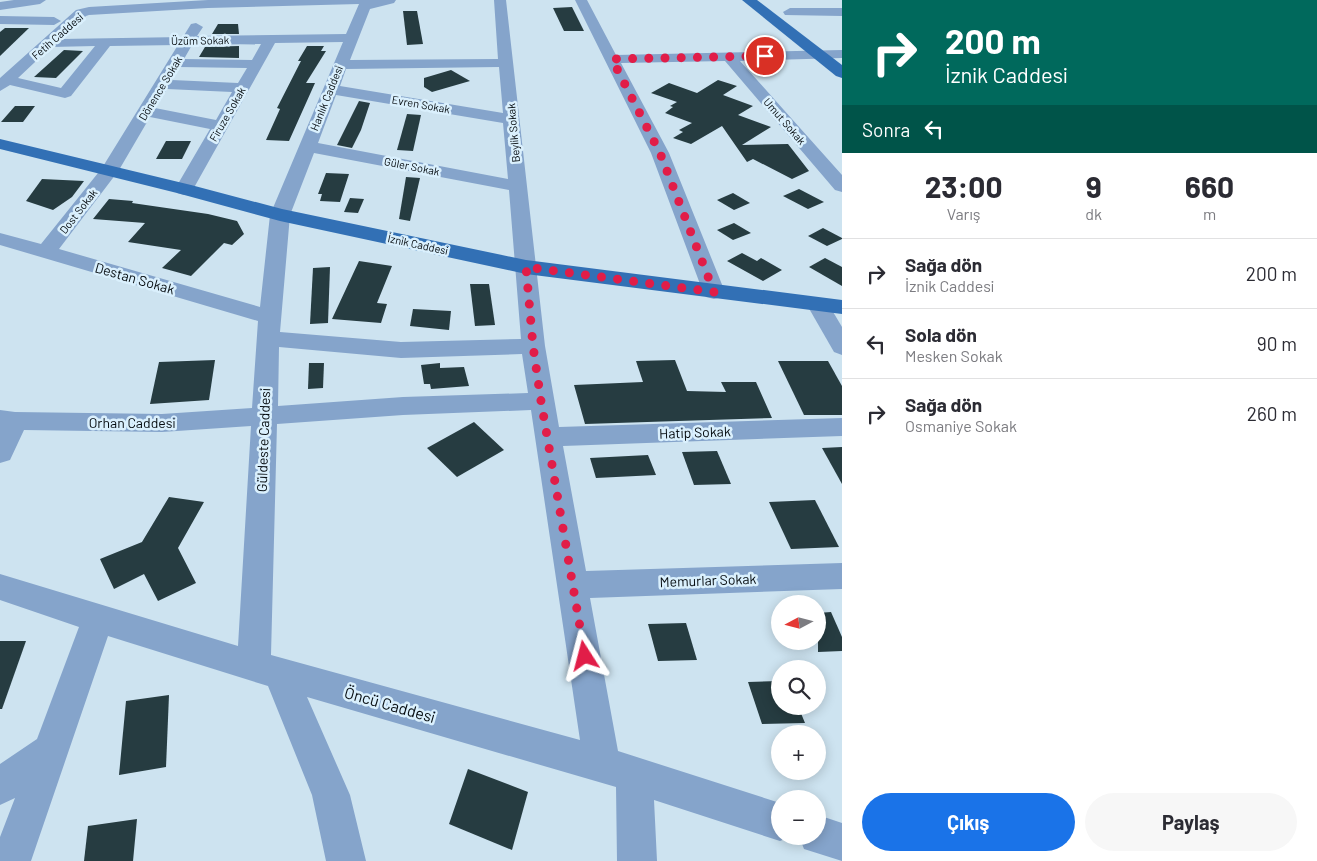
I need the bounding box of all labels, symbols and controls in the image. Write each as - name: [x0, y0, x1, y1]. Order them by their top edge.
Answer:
- street label: Fetih Caddesi: [29, 10, 85, 62]
- text: 200 m: [945, 19, 1041, 61]
- icon: right: [862, 20, 927, 85]
- street label: Üzüm Sokak: [171, 32, 230, 47]
- pin: [744, 35, 786, 77]
- icon: arrive: [751, 42, 779, 70]
- street label: Dönence Sokak: [136, 53, 185, 123]
- text: İznik Caddesi: [945, 61, 1068, 87]
- street label: Hanlık Caddesi: [307, 64, 345, 132]
- street label: Firuze Sokak: [206, 84, 248, 143]
- street label: Evren Sokak: [391, 92, 452, 116]
- street label: Umut Sokak: [761, 95, 809, 147]
- street label: Beylik Sokak: [504, 102, 522, 163]
- icon: left: [920, 115, 948, 143]
- text: Sonra: [862, 118, 910, 141]
- street label: Güler Sokak: [383, 154, 441, 178]
- text: 23:00: [925, 168, 1003, 204]
- text: 9: [1086, 168, 1102, 204]
- text: 660: [1185, 168, 1234, 204]
- street label: Dost Sokak: [56, 186, 100, 236]
- text: Varış: [947, 204, 981, 223]
- text: dk: [1085, 204, 1102, 223]
- text: m: [1203, 204, 1216, 223]
- street label: İznik Caddesi: [387, 230, 450, 257]
- text: Sağa dön: [905, 253, 982, 276]
- street label: Destan Sokak: [93, 259, 177, 297]
- icon: right: [862, 260, 890, 288]
- text: 200 m: [1246, 262, 1297, 285]
- text: İznik Caddesi: [905, 276, 994, 295]
- text: Sola dön: [905, 323, 977, 346]
- icon: left: [862, 330, 890, 358]
- text: 90 m: [1257, 332, 1297, 355]
- text: Mesken Sokak: [905, 346, 1003, 365]
- street label: Güldeste Caddesi: [253, 388, 273, 492]
- text: Sağa dön: [905, 393, 982, 416]
- icon: right: [862, 400, 890, 428]
- text: 260 m: [1247, 402, 1297, 425]
- street label: Orhan Caddesi: [89, 414, 175, 431]
- text: Osmaniye Sokak: [905, 416, 1017, 435]
- street label: Hatip Sokak: [659, 422, 731, 442]
- street label: Memurlar Sokak: [659, 570, 757, 590]
- north arrow: [771, 595, 826, 650]
- map controls: [771, 595, 826, 845]
- position arrow: [558, 629, 610, 681]
- button: search: [771, 660, 826, 715]
- street label: Öncü Caddesi: [343, 682, 437, 726]
- button: +: [771, 725, 826, 780]
- button: −: [771, 790, 826, 845]
- button: Çıkış: [862, 793, 1075, 851]
- button: Paylaş: [1085, 793, 1297, 851]

